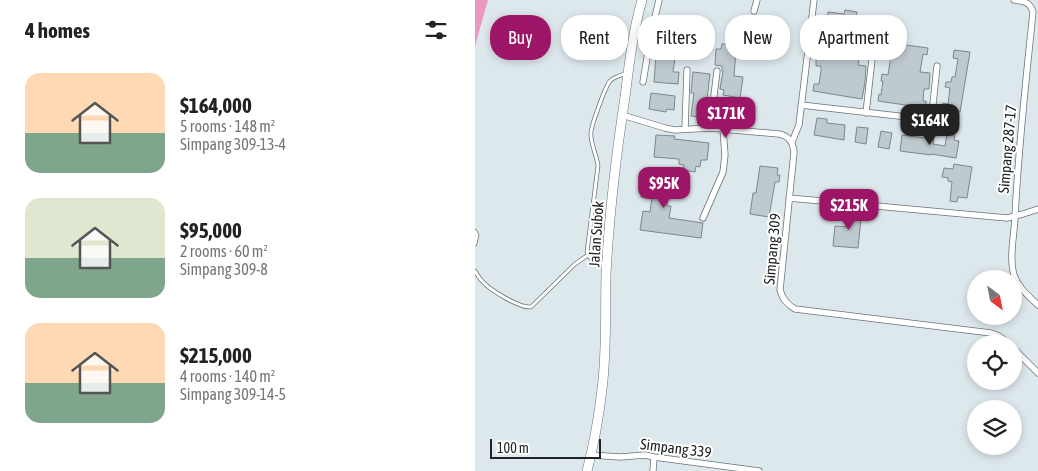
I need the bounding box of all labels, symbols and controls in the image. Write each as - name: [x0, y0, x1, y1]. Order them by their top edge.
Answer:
- chip: Buy: [490, 15, 551, 60]
- chip: Rent: [561, 15, 628, 60]
- chip: Filters: [638, 15, 715, 60]
- chip: New: [725, 15, 790, 60]
- chip: Apartment: [800, 15, 907, 60]
- icon: filters: [422, 16, 450, 44]
- text: 4 homes: [25, 18, 90, 42]
- icon: home: [65, 93, 125, 153]
- text: $164,000: [180, 93, 252, 117]
- pin: $171K: [691, 96, 761, 139]
- text: $171K: [707, 104, 745, 122]
- pin: $164K: [895, 104, 965, 146]
- street label: Simpang 287-17: [995, 104, 1019, 194]
- text: $164K: [911, 111, 949, 129]
- text: 5 rooms · 148 m²: [180, 117, 275, 135]
- text: Simpang 309-13-4: [180, 135, 286, 153]
- pin: $95K: [634, 166, 694, 209]
- text: $95K: [649, 174, 679, 192]
- pin: $215K: [814, 188, 884, 231]
- text: $215K: [830, 196, 868, 214]
- street label: Jalan Subok: [585, 200, 607, 268]
- street label: Simpang 309: [760, 213, 784, 285]
- icon: home: [65, 218, 125, 278]
- text: $95,000: [180, 218, 242, 242]
- text: 2 rooms · 60 m²: [180, 242, 268, 260]
- text: Simpang 309-8: [180, 260, 268, 278]
- north arrow: [967, 270, 1023, 325]
- map controls: [967, 270, 1022, 455]
- button: locate: [967, 335, 1022, 390]
- icon: home: [65, 343, 125, 403]
- text: $215,000: [180, 343, 252, 367]
- text: 4 rooms · 140 m²: [180, 367, 275, 385]
- text: Simpang 309-14-5: [180, 385, 286, 403]
- button: layers: [967, 400, 1022, 455]
- street label: Simpang 339: [639, 435, 713, 461]
- scale bar: [490, 436, 601, 459]
- text: 100 m: [497, 440, 529, 456]

